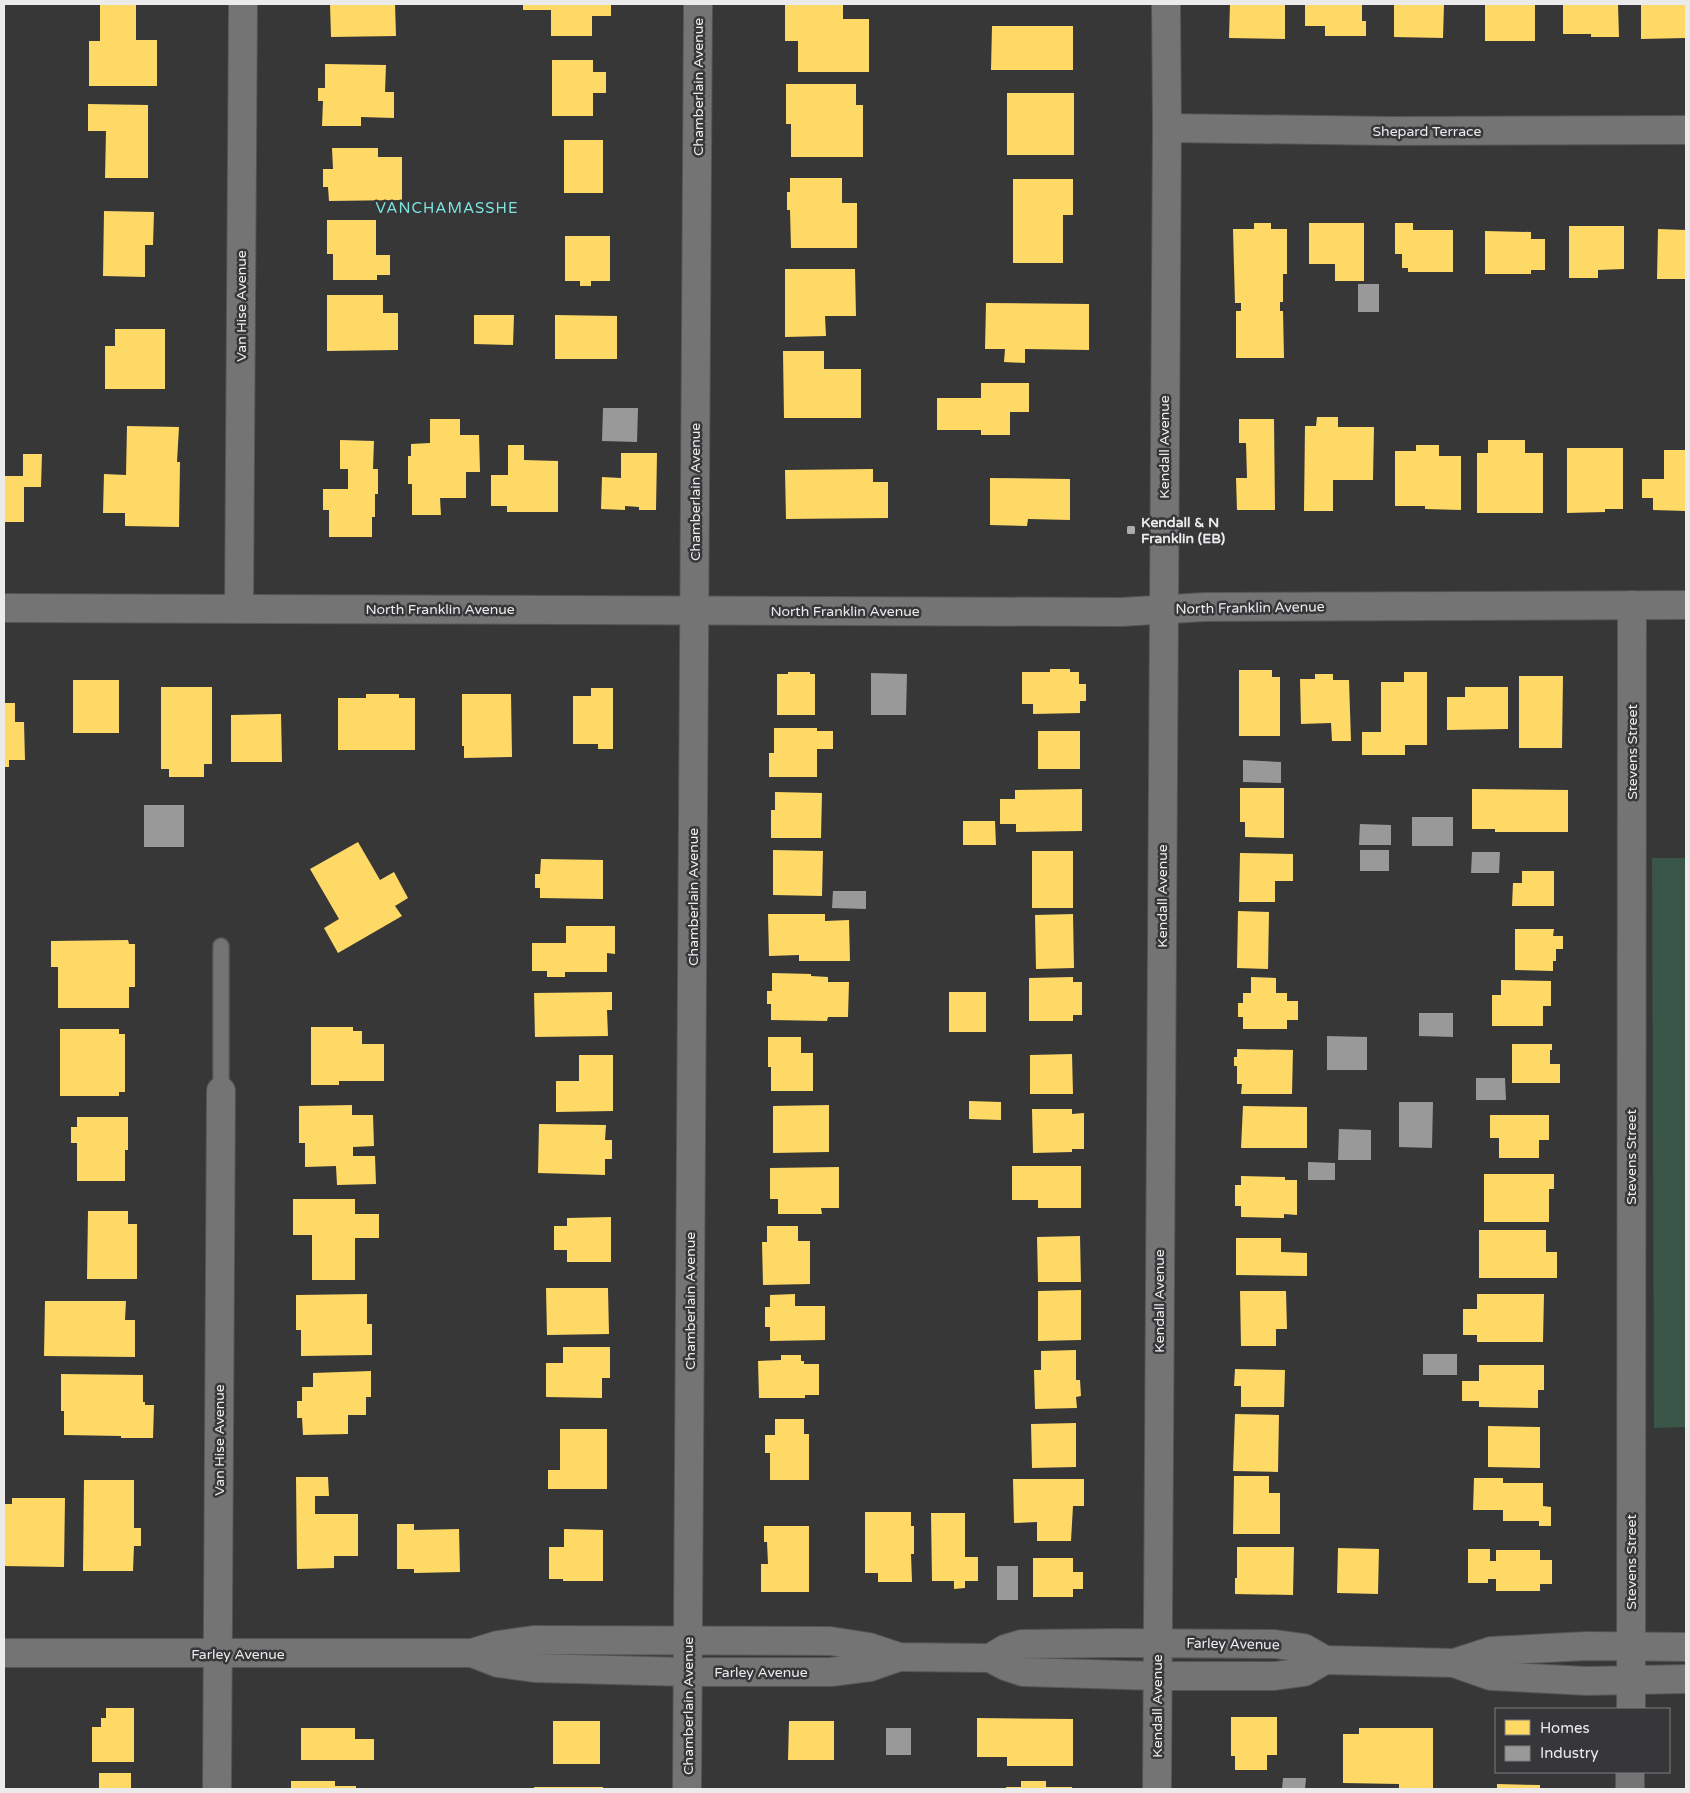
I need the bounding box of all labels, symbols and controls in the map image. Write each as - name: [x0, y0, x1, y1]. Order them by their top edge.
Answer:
- street label: Chamberlain Avenue: [690, 18, 707, 156]
- street label: Shepard Terrace: [1373, 123, 1481, 140]
- district label: VANCHAMASSHE: [376, 199, 518, 217]
- street label: Van Hise Avenue: [233, 250, 250, 362]
- street label: Kendall Avenue: [1156, 395, 1173, 499]
- street label: Chamberlain Avenue: [687, 423, 704, 561]
- place label: Kendall & N Franklin (EB): [1141, 514, 1225, 547]
- marker: Kendall & N Franklin (EB): [1125, 524, 1137, 536]
- street label: North Franklin Avenue: [1175, 598, 1325, 618]
- street label: North Franklin Avenue: [365, 601, 515, 618]
- street label: North Franklin Avenue: [770, 603, 920, 620]
- street label: Stevens Street: [1624, 704, 1641, 800]
- street label: Chamberlain Avenue: [685, 828, 702, 966]
- street label: Kendall Avenue: [1154, 844, 1171, 948]
- street label: Stevens Street: [1623, 1109, 1640, 1205]
- street label: Chamberlain Avenue: [682, 1232, 699, 1370]
- street label: Kendall Avenue: [1151, 1249, 1168, 1353]
- street label: Van Hise Avenue: [211, 1384, 228, 1496]
- street label: Stevens Street: [1623, 1514, 1640, 1610]
- street label: Farley Avenue: [1186, 1635, 1280, 1653]
- street label: Chamberlain Avenue: [680, 1637, 697, 1775]
- street label: Farley Avenue: [191, 1646, 285, 1663]
- street label: Kendall Avenue: [1149, 1654, 1166, 1758]
- street label: Farley Avenue: [714, 1664, 808, 1681]
- legend: [1495, 1708, 1670, 1773]
- text: Homes: [1540, 1719, 1590, 1737]
- text: Industry: [1540, 1744, 1599, 1762]

